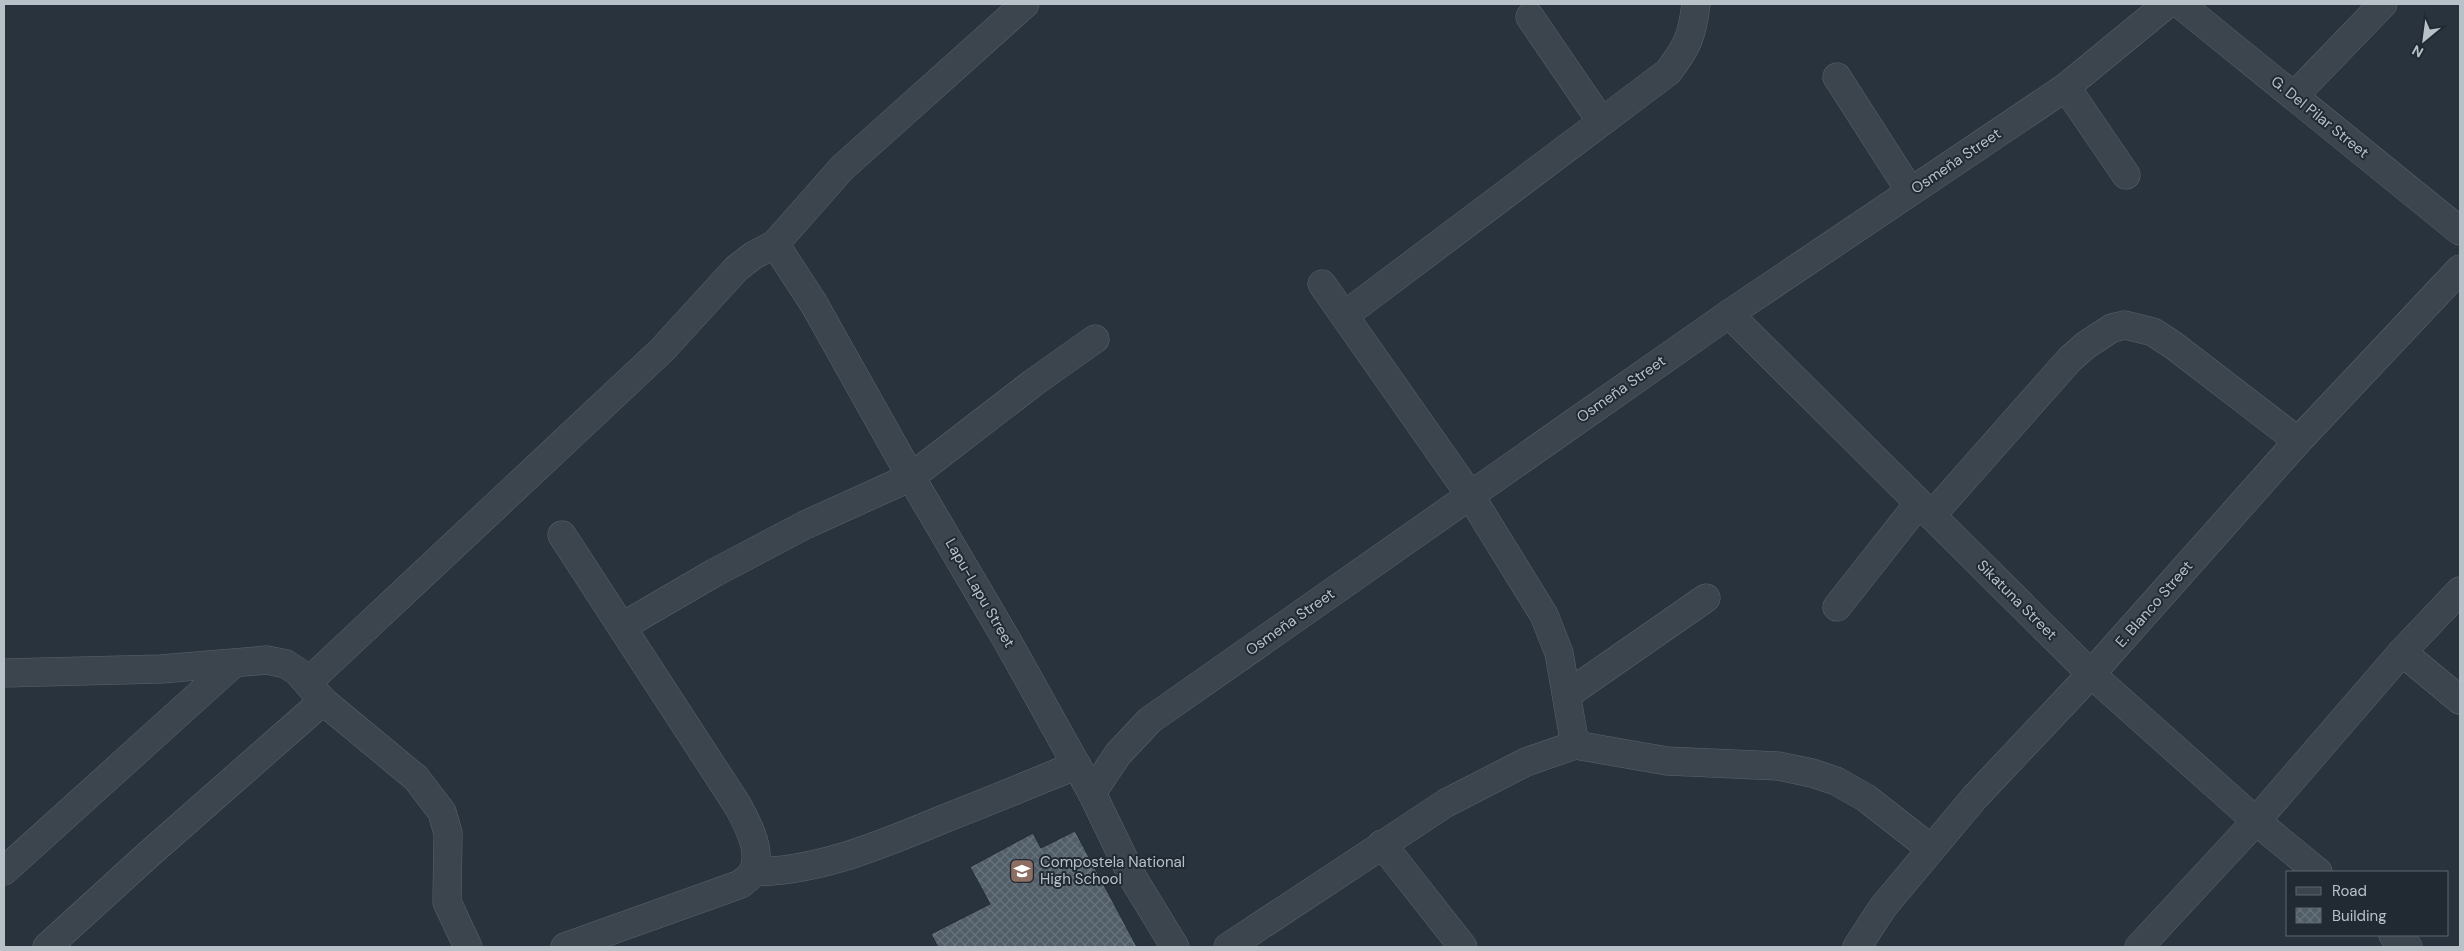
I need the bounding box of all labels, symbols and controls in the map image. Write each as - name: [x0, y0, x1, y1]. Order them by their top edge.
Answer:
- north arrow: [2399, 15, 2449, 65]
- text: N: [2409, 41, 2427, 62]
- street label: G. Del Pilar Street: [2267, 71, 2373, 163]
- street label: Osmeña Street: [1907, 123, 2005, 198]
- street label: Osmeña Street: [1573, 351, 1670, 427]
- street label: Lapu-Lapu Street: [941, 535, 1019, 651]
- street label: Sikatuna Street: [1973, 556, 2061, 644]
- street label: E. Blanco Street: [2111, 556, 2197, 652]
- street label: Osmeña Street: [1242, 584, 1339, 660]
- place label: Compostela National High School: [1040, 852, 1185, 889]
- school or university icon: Compostela National High School: [1009, 858, 1035, 884]
- legend: [2286, 871, 2449, 936]
- text: Road: [2332, 881, 2367, 901]
- text: Building: [2332, 906, 2387, 926]

